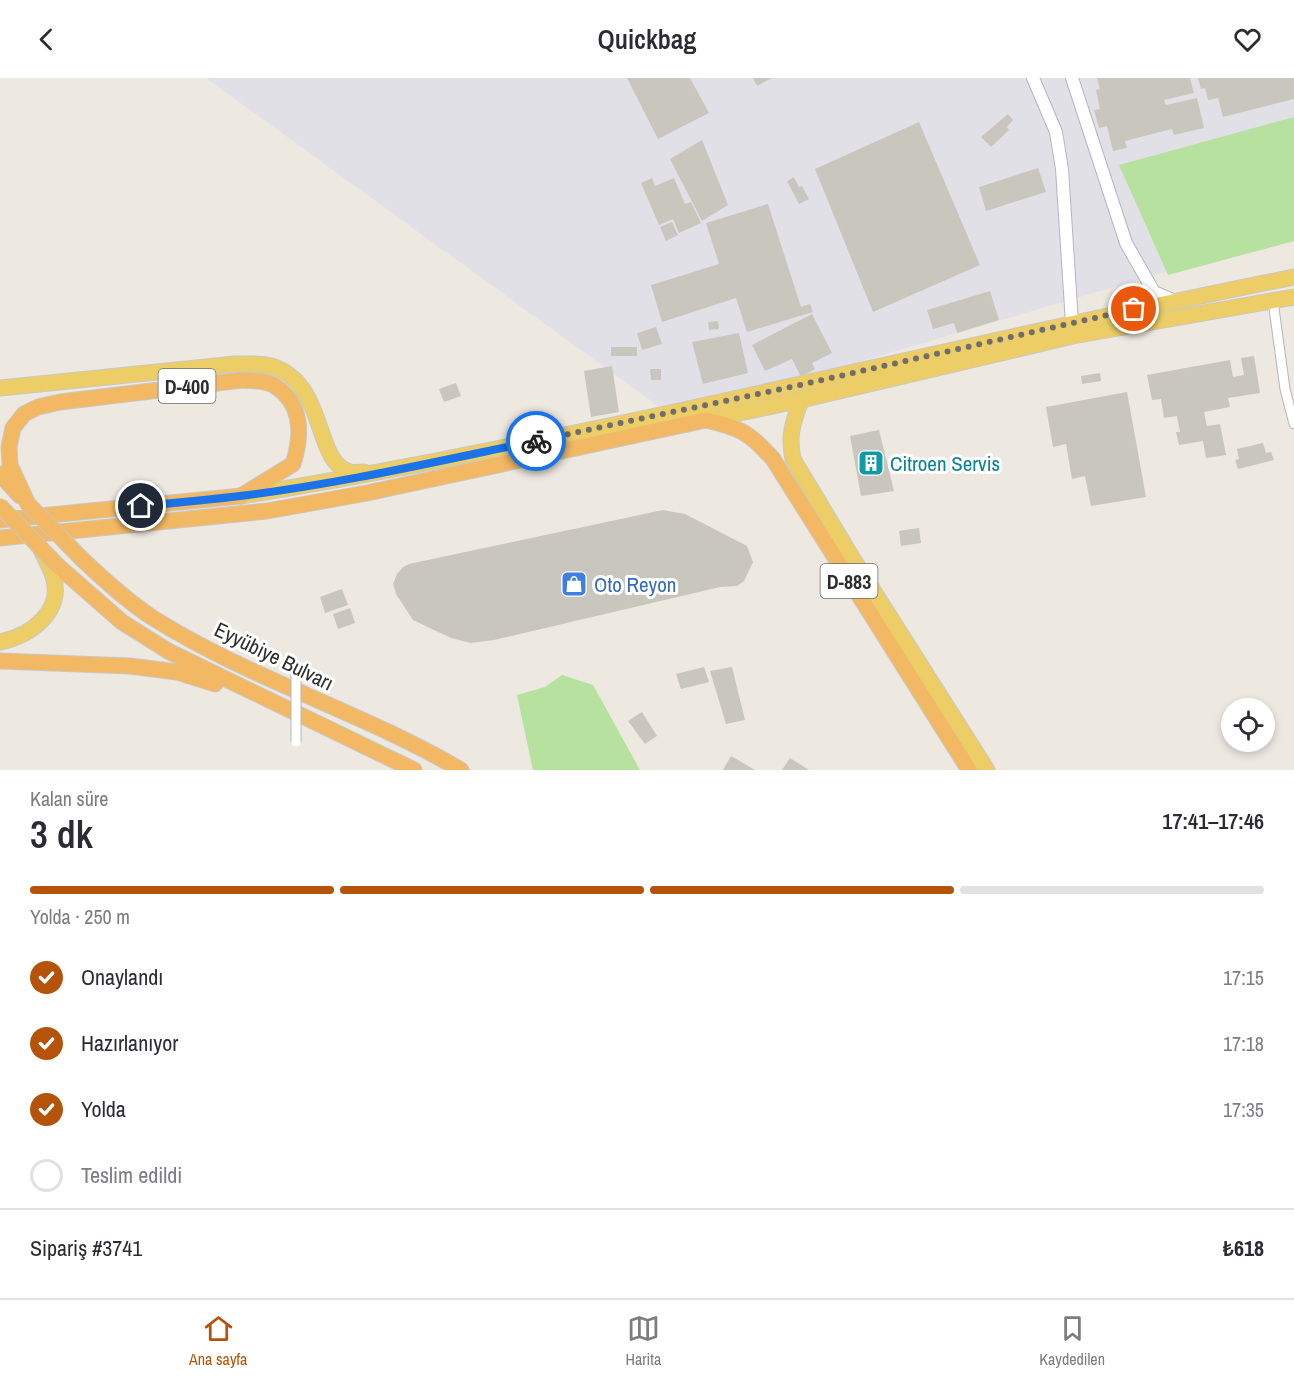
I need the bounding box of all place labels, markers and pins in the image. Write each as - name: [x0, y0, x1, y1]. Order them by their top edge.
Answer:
- pin: [1108, 283, 1159, 334]
- building icon: Citroen Servis: [856, 448, 886, 478]
- place label: Citroen Servis: [890, 449, 1000, 478]
- pin: [115, 480, 166, 531]
- shop icon: Oto Reyon: [559, 569, 589, 599]
- place label: Oto Reyon: [594, 570, 676, 599]

